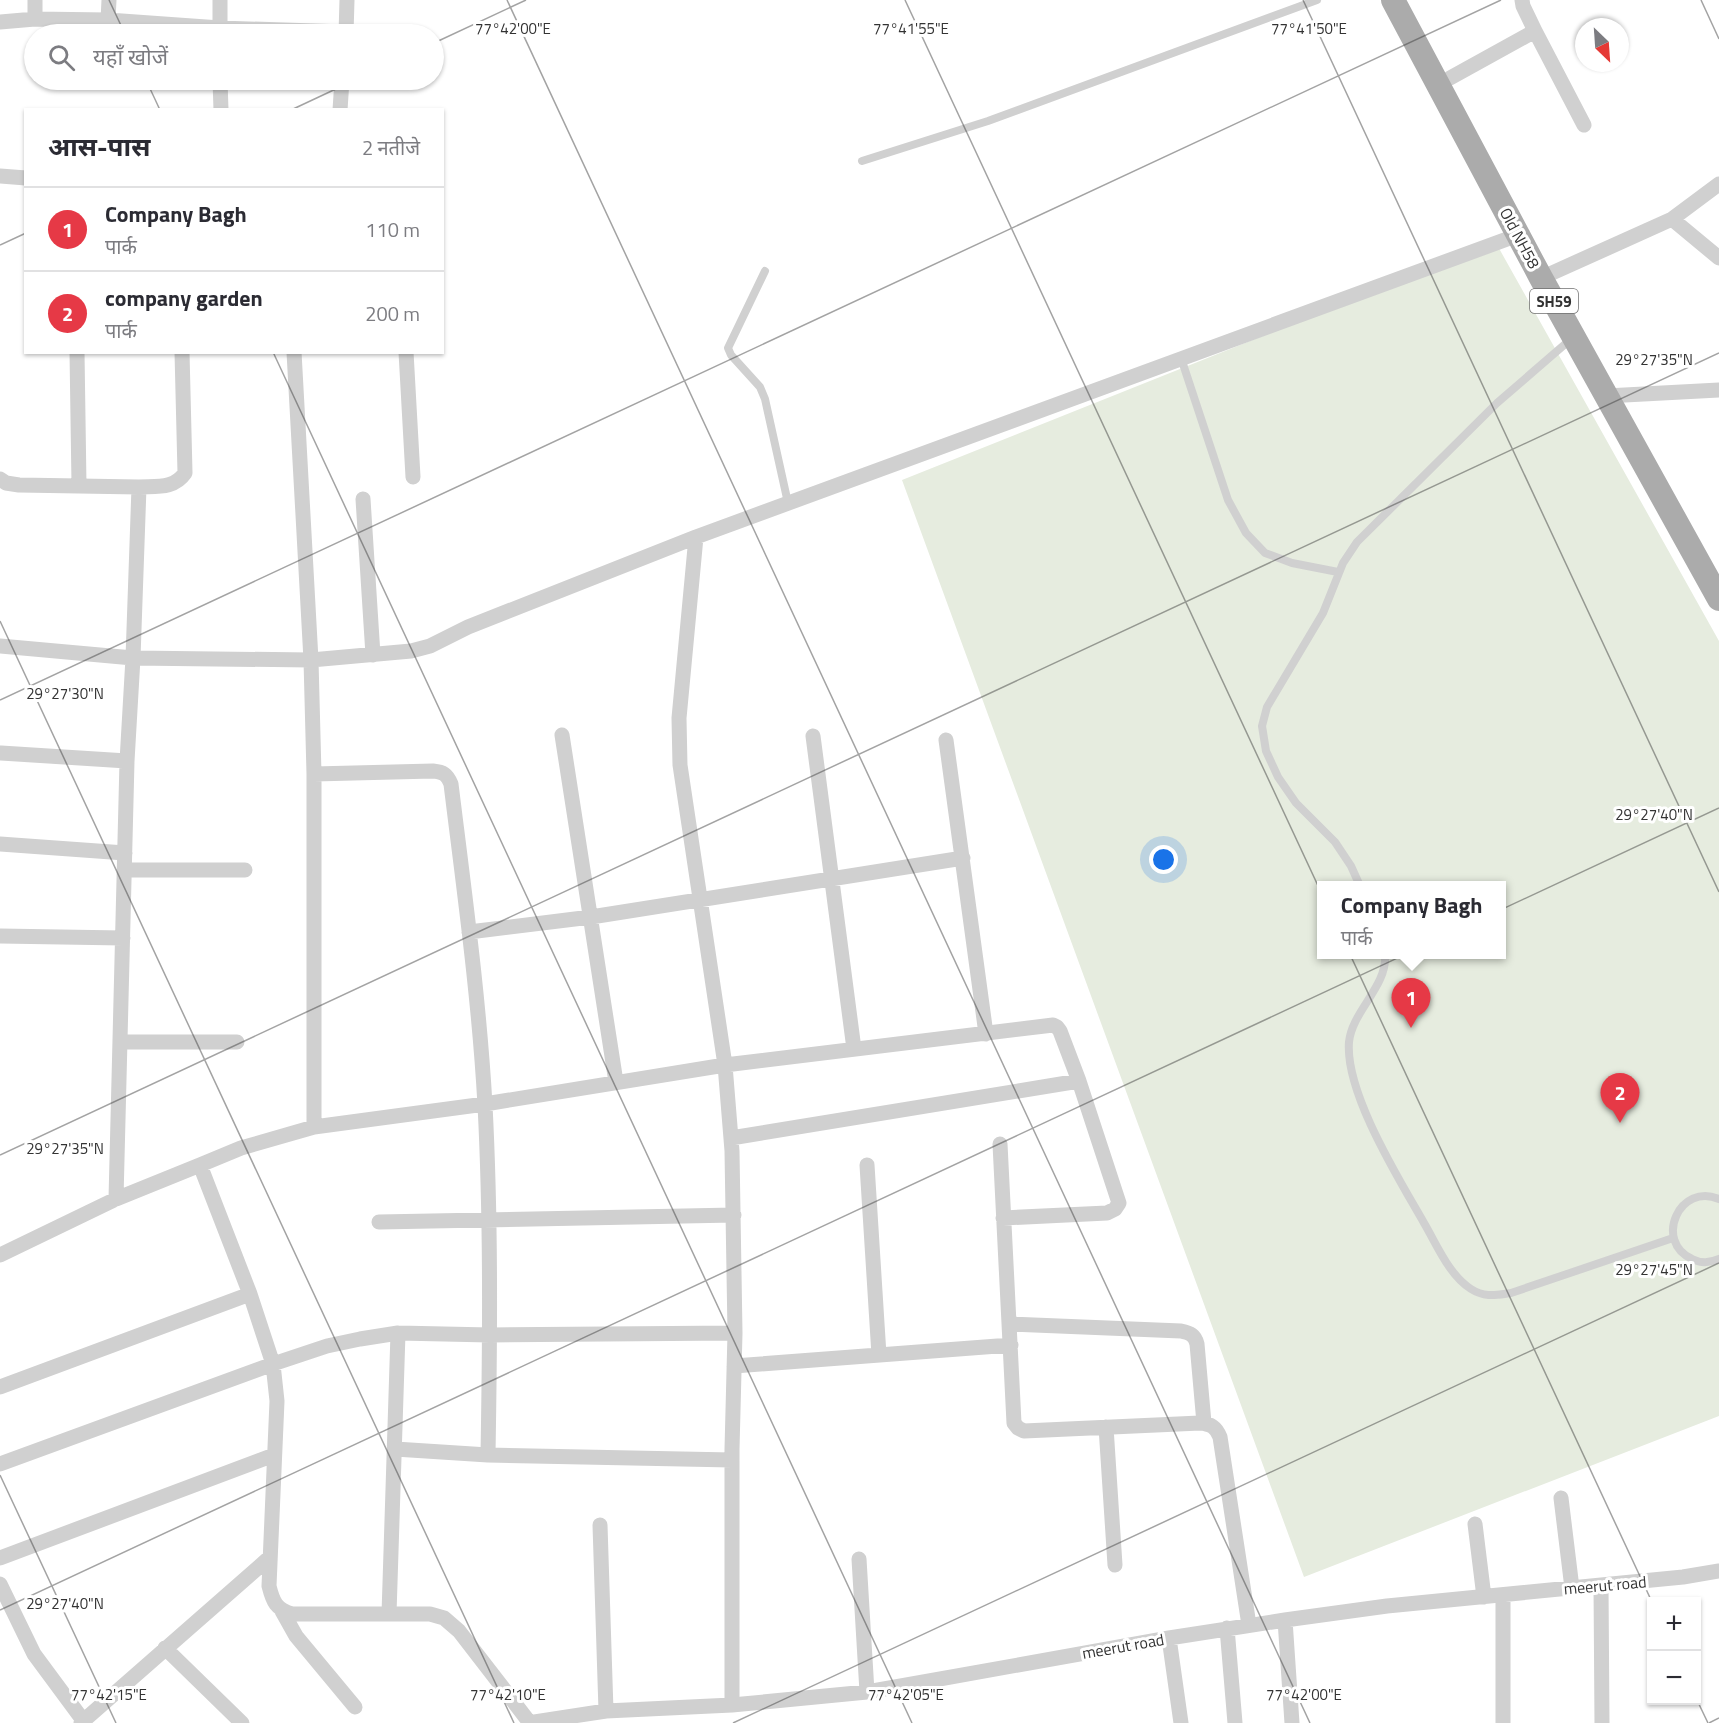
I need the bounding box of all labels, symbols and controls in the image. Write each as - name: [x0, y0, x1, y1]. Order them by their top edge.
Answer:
- text: 77°42'00"E: [475, 17, 551, 40]
- text: 77°41'55"E: [873, 17, 949, 40]
- text: 77°41'50"E: [1271, 17, 1347, 40]
- north arrow: [1575, 18, 1629, 72]
- search box: [24, 24, 444, 90]
- text: यहाँ खोजें: [93, 40, 168, 74]
- icon: search: [45, 41, 78, 74]
- text: आस-पास: [48, 127, 150, 166]
- text: 2 नतीजे: [362, 132, 420, 163]
- text: Company Bagh: [105, 197, 247, 231]
- street label: Old NH58: [1494, 203, 1546, 273]
- text: 1: [62, 214, 73, 245]
- text: 110 m: [365, 214, 420, 245]
- text: पार्क: [105, 231, 137, 262]
- text: company garden: [105, 281, 263, 315]
- road number: SH59: [1530, 289, 1578, 313]
- text: 2: [62, 298, 73, 329]
- text: 200 m: [365, 298, 420, 329]
- text: पार्क: [105, 315, 137, 346]
- text: 29°27'35"N: [1615, 348, 1693, 371]
- text: 29°27'30"N: [26, 682, 104, 705]
- text: 29°27'40"N: [1615, 803, 1693, 826]
- your location: [1149, 845, 1178, 874]
- popup: [1317, 881, 1506, 959]
- text: Company Bagh: [1341, 888, 1482, 922]
- text: पार्क: [1341, 922, 1373, 953]
- pin: 1: [1392, 978, 1430, 1028]
- pin: 2: [1600, 1074, 1640, 1123]
- text: 29°27'35"N: [26, 1137, 104, 1160]
- text: 29°27'45"N: [1615, 1258, 1693, 1281]
- street label: meerut road: [1563, 1569, 1647, 1601]
- text: 29°27'40"N: [26, 1592, 104, 1615]
- map controls: [1647, 1597, 1701, 1705]
- button: +: [1647, 1597, 1701, 1651]
- street label: meerut road: [1080, 1627, 1166, 1665]
- button: −: [1647, 1651, 1701, 1705]
- text: 77°42'15"E: [71, 1683, 147, 1706]
- text: 77°42'10"E: [470, 1683, 546, 1706]
- text: 77°42'05"E: [868, 1683, 944, 1706]
- text: 77°42'00"E: [1266, 1683, 1342, 1706]

